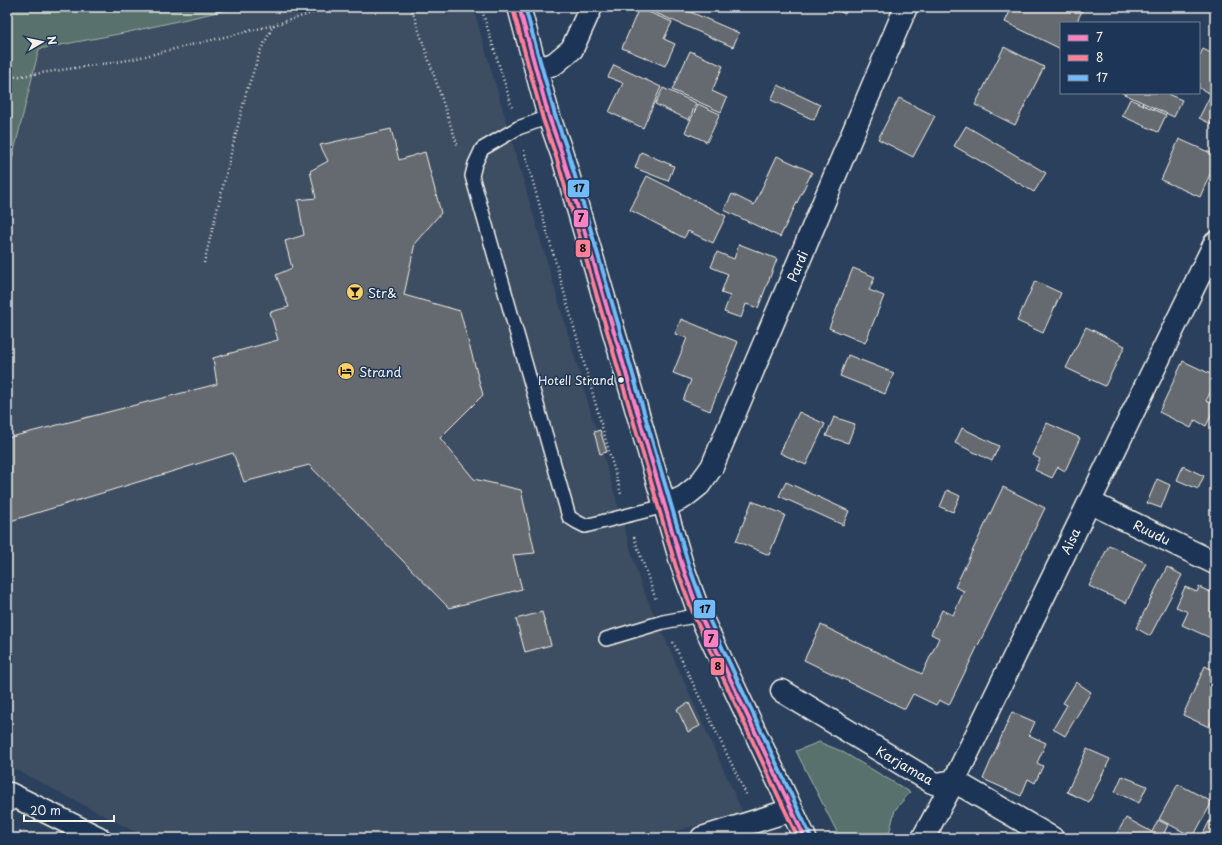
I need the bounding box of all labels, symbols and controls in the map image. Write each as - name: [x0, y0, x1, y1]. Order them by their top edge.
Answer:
- north arrow: [22, 22, 62, 62]
- legend: [1060, 22, 1200, 94]
- text: 7: [1096, 28, 1103, 46]
- text: N: [43, 35, 61, 46]
- text: 8: [1096, 48, 1104, 66]
- text: 17: [1096, 68, 1108, 86]
- line badge: 17: [567, 179, 590, 198]
- text: 17: [573, 179, 585, 196]
- line badge: 7: [573, 209, 589, 228]
- text: 7: [578, 209, 585, 226]
- line badge: 8: [575, 239, 591, 258]
- text: 8: [580, 239, 587, 256]
- street label: Pardi: [782, 247, 812, 285]
- bar icon: Str&: [345, 282, 365, 302]
- place label: Str&: [368, 283, 397, 302]
- hotel icon: Strand: [336, 361, 356, 381]
- place label: Strand: [359, 362, 401, 381]
- place label: Hotell Strand: [538, 371, 615, 389]
- marker: Hotell Strand: [616, 375, 626, 385]
- street label: Ruudu: [1130, 515, 1174, 549]
- street label: Aisa: [1056, 524, 1085, 557]
- line badge: 17: [693, 599, 716, 619]
- text: 17: [699, 600, 711, 617]
- line badge: 7: [703, 629, 719, 648]
- text: 7: [708, 630, 715, 647]
- line badge: 8: [710, 657, 725, 676]
- text: 8: [715, 657, 722, 674]
- street label: Karjamaa: [873, 741, 937, 789]
- scale bar: [24, 797, 114, 823]
- text: 20 m: [30, 801, 61, 819]

